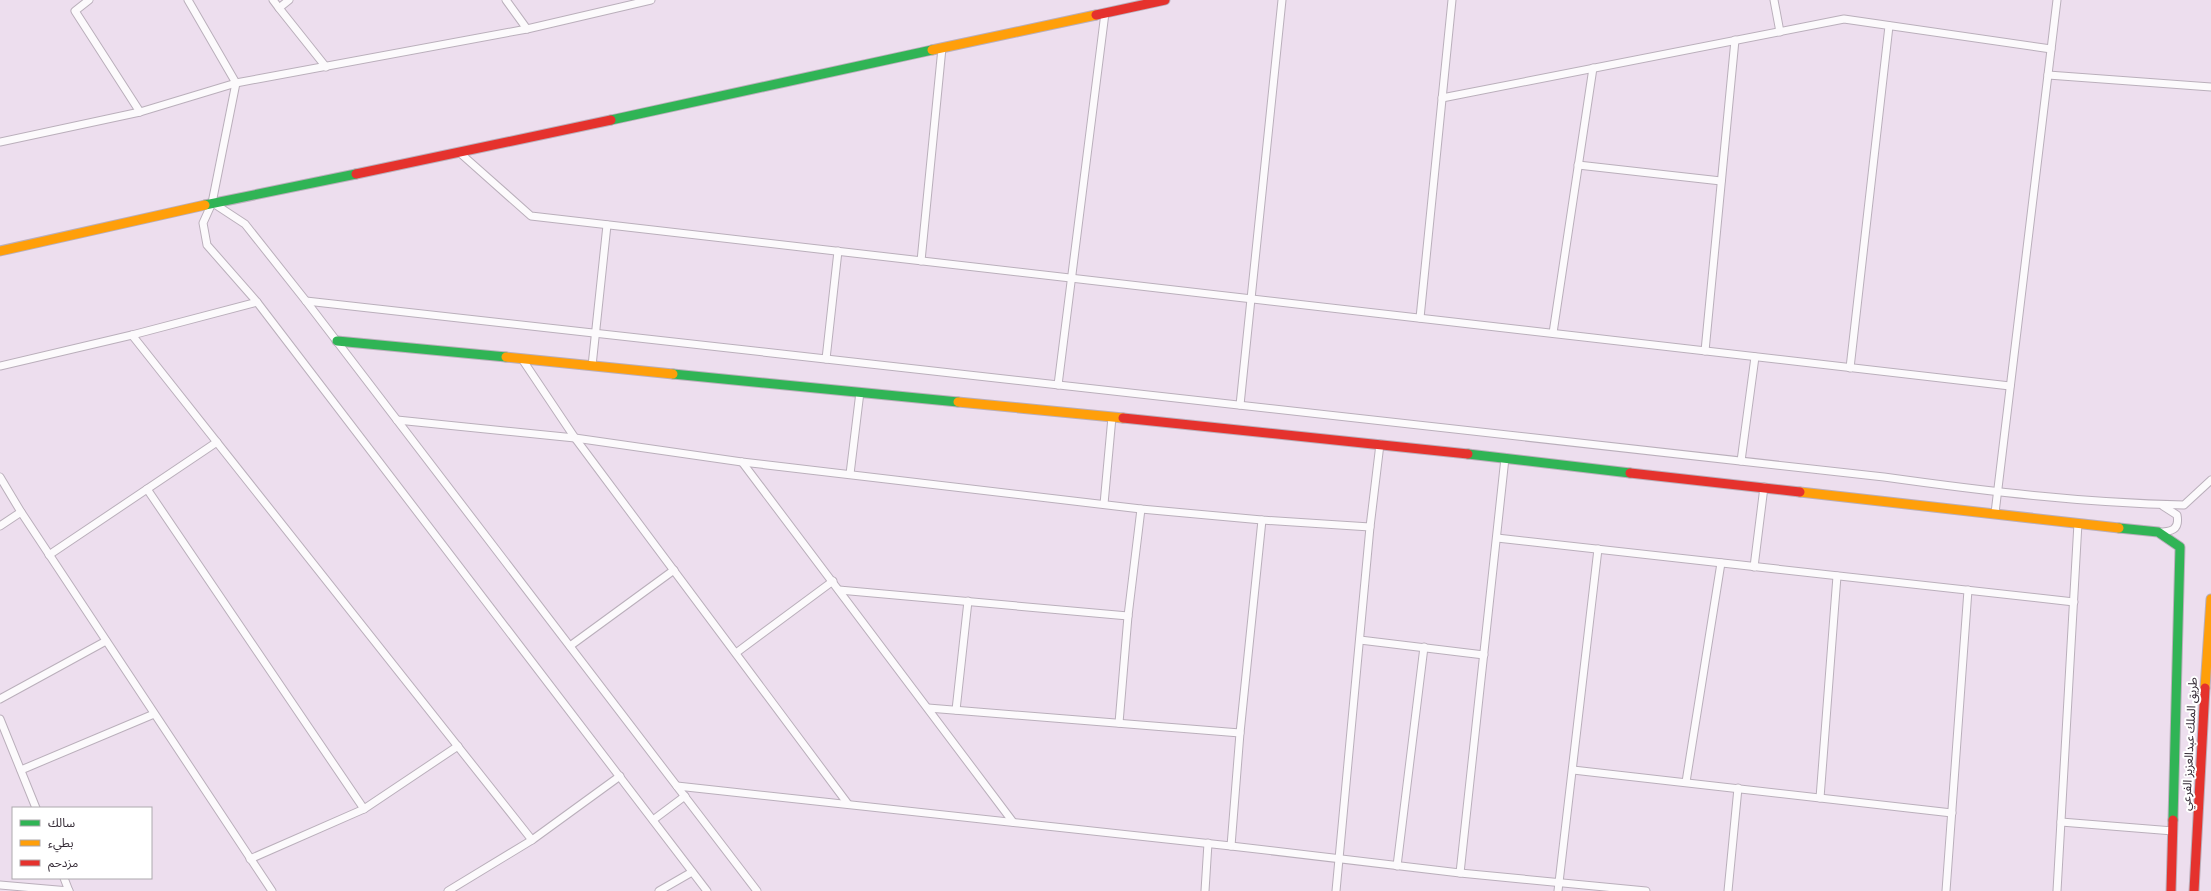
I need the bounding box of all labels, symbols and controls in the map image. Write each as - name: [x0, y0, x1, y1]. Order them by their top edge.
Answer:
- street label: طريق الملك عبدالعزيز الفرعي: [2178, 677, 2203, 811]
- legend: [12, 807, 152, 879]
- text: سالك: [48, 815, 75, 830]
- text: بطيء: [48, 835, 74, 853]
- text: مزدحم: [48, 855, 78, 872]

